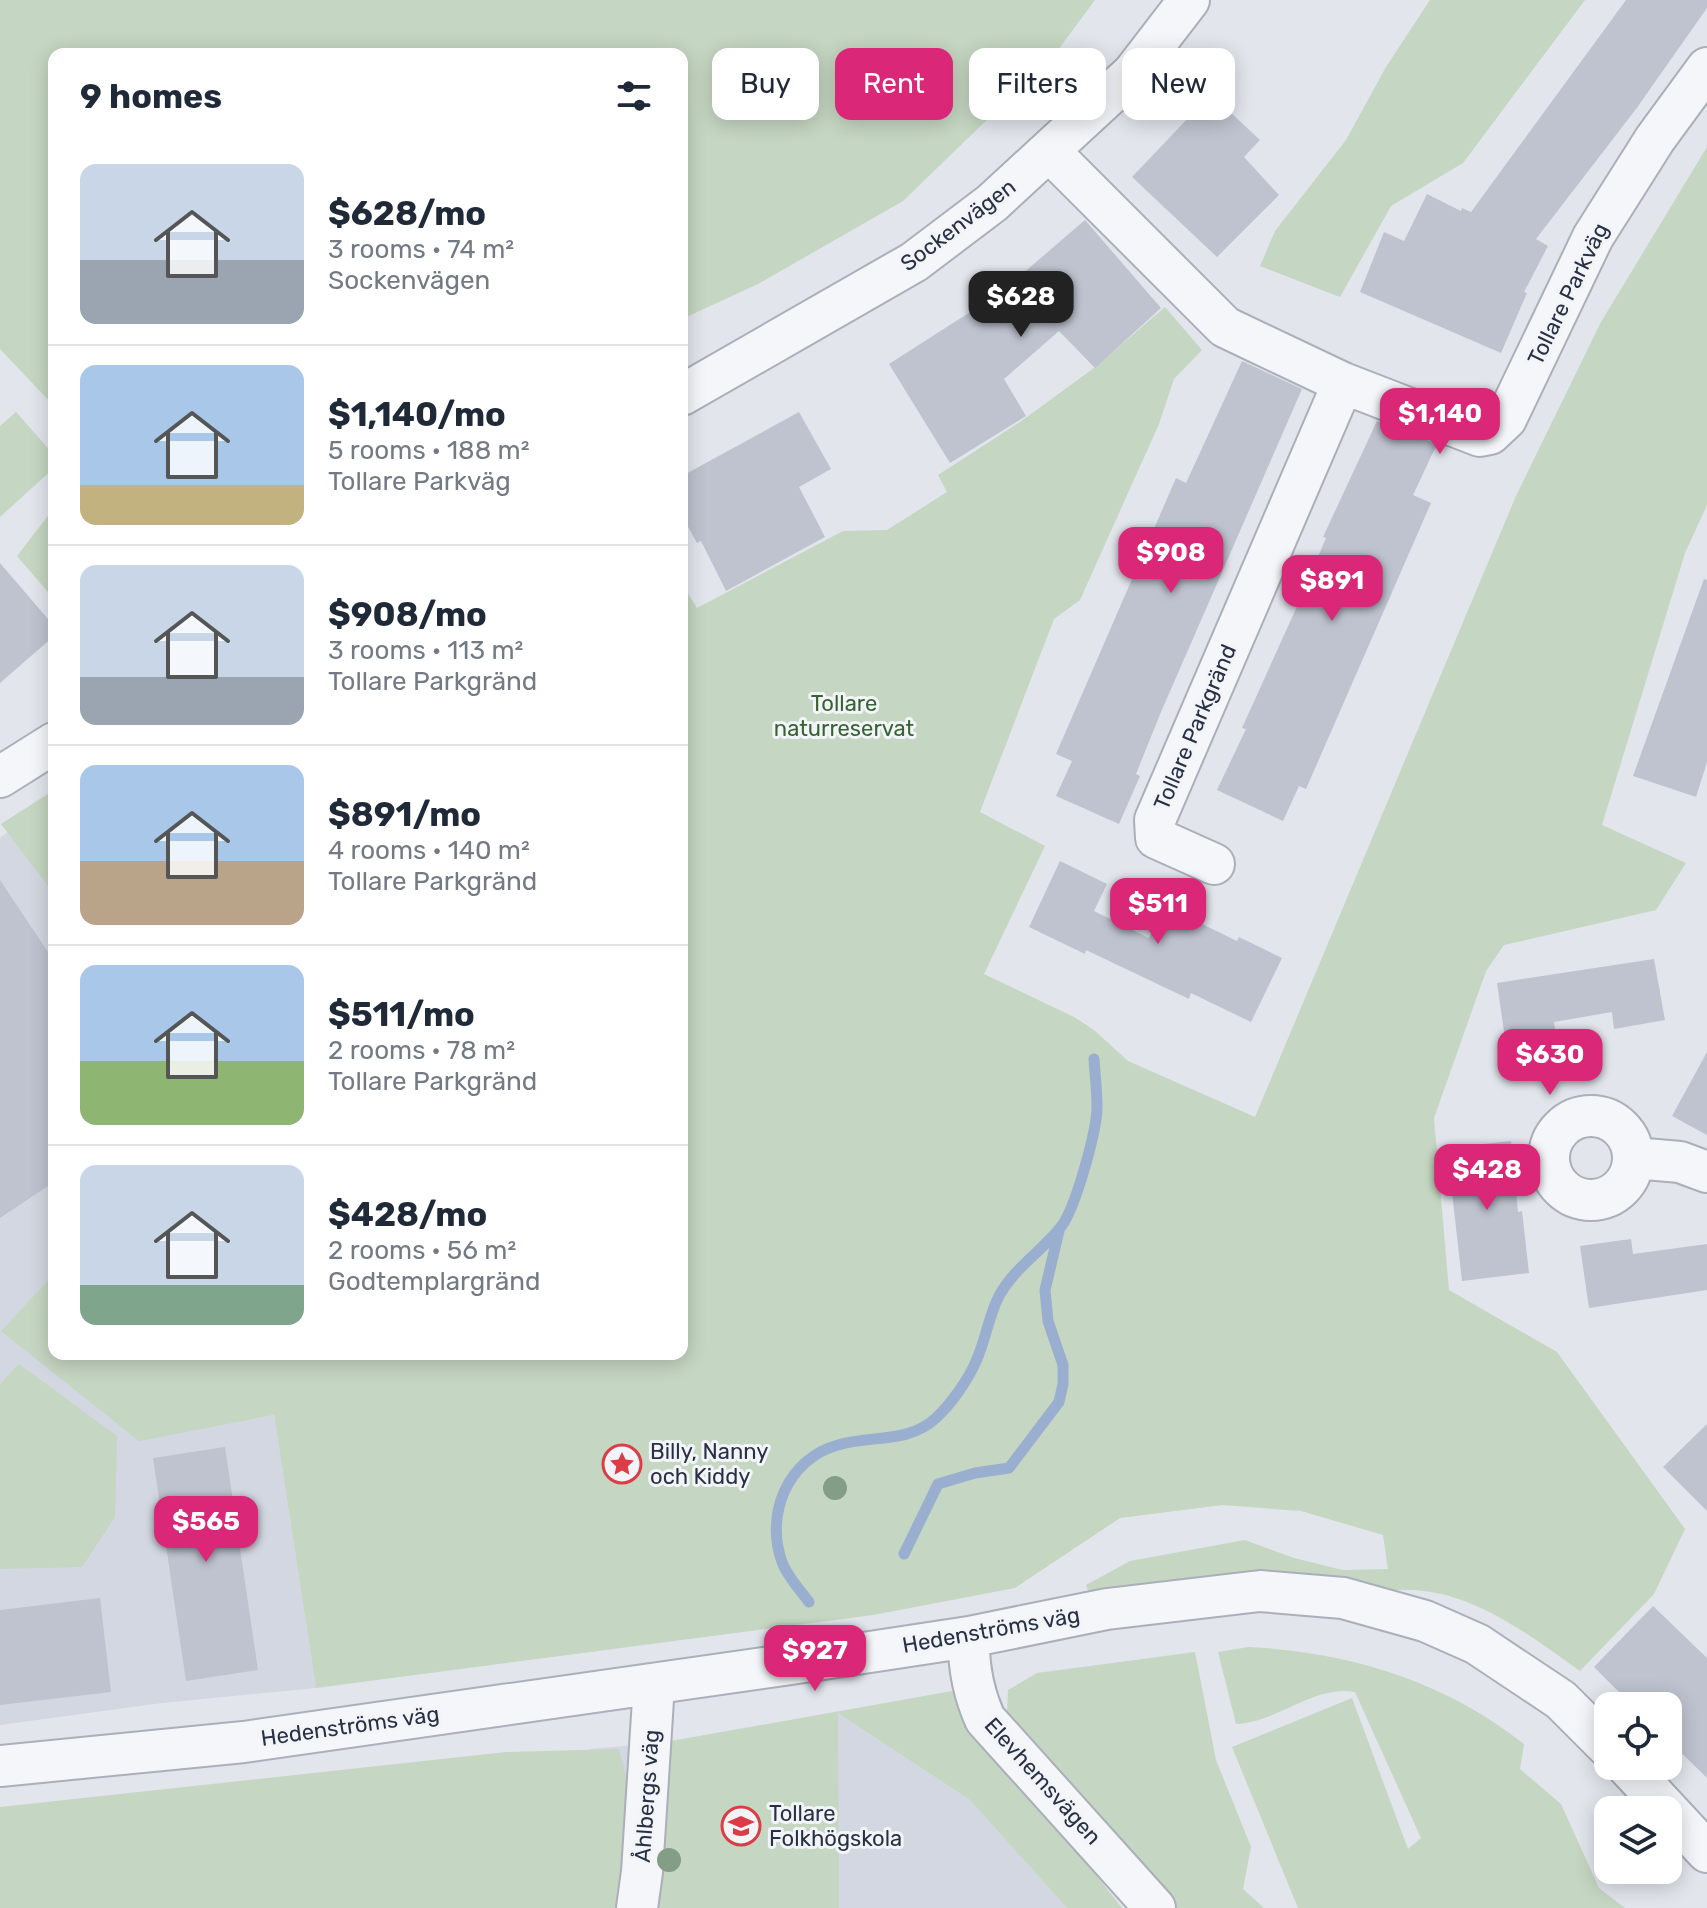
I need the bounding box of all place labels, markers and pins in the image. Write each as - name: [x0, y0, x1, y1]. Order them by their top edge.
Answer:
- pin: $628: [974, 271, 1068, 339]
- pin: $1,140: [1375, 388, 1505, 456]
- pin: $908: [1124, 527, 1218, 595]
- pin: $891: [1285, 555, 1379, 623]
- pin: $511: [1111, 878, 1205, 946]
- pin: $630: [1503, 1029, 1597, 1097]
- pin: $428: [1440, 1144, 1534, 1212]
- place label: Billy, Nanny och Kiddy: [650, 1438, 768, 1490]
- place icon: Billy, Nanny och Kiddy: [601, 1443, 643, 1485]
- pin: $565: [159, 1496, 253, 1564]
- pin: $927: [768, 1625, 862, 1693]
- place label: Tollare Folkhögskola: [769, 1800, 902, 1852]
- school or university icon: Tollare Folkhögskola: [720, 1805, 762, 1847]

